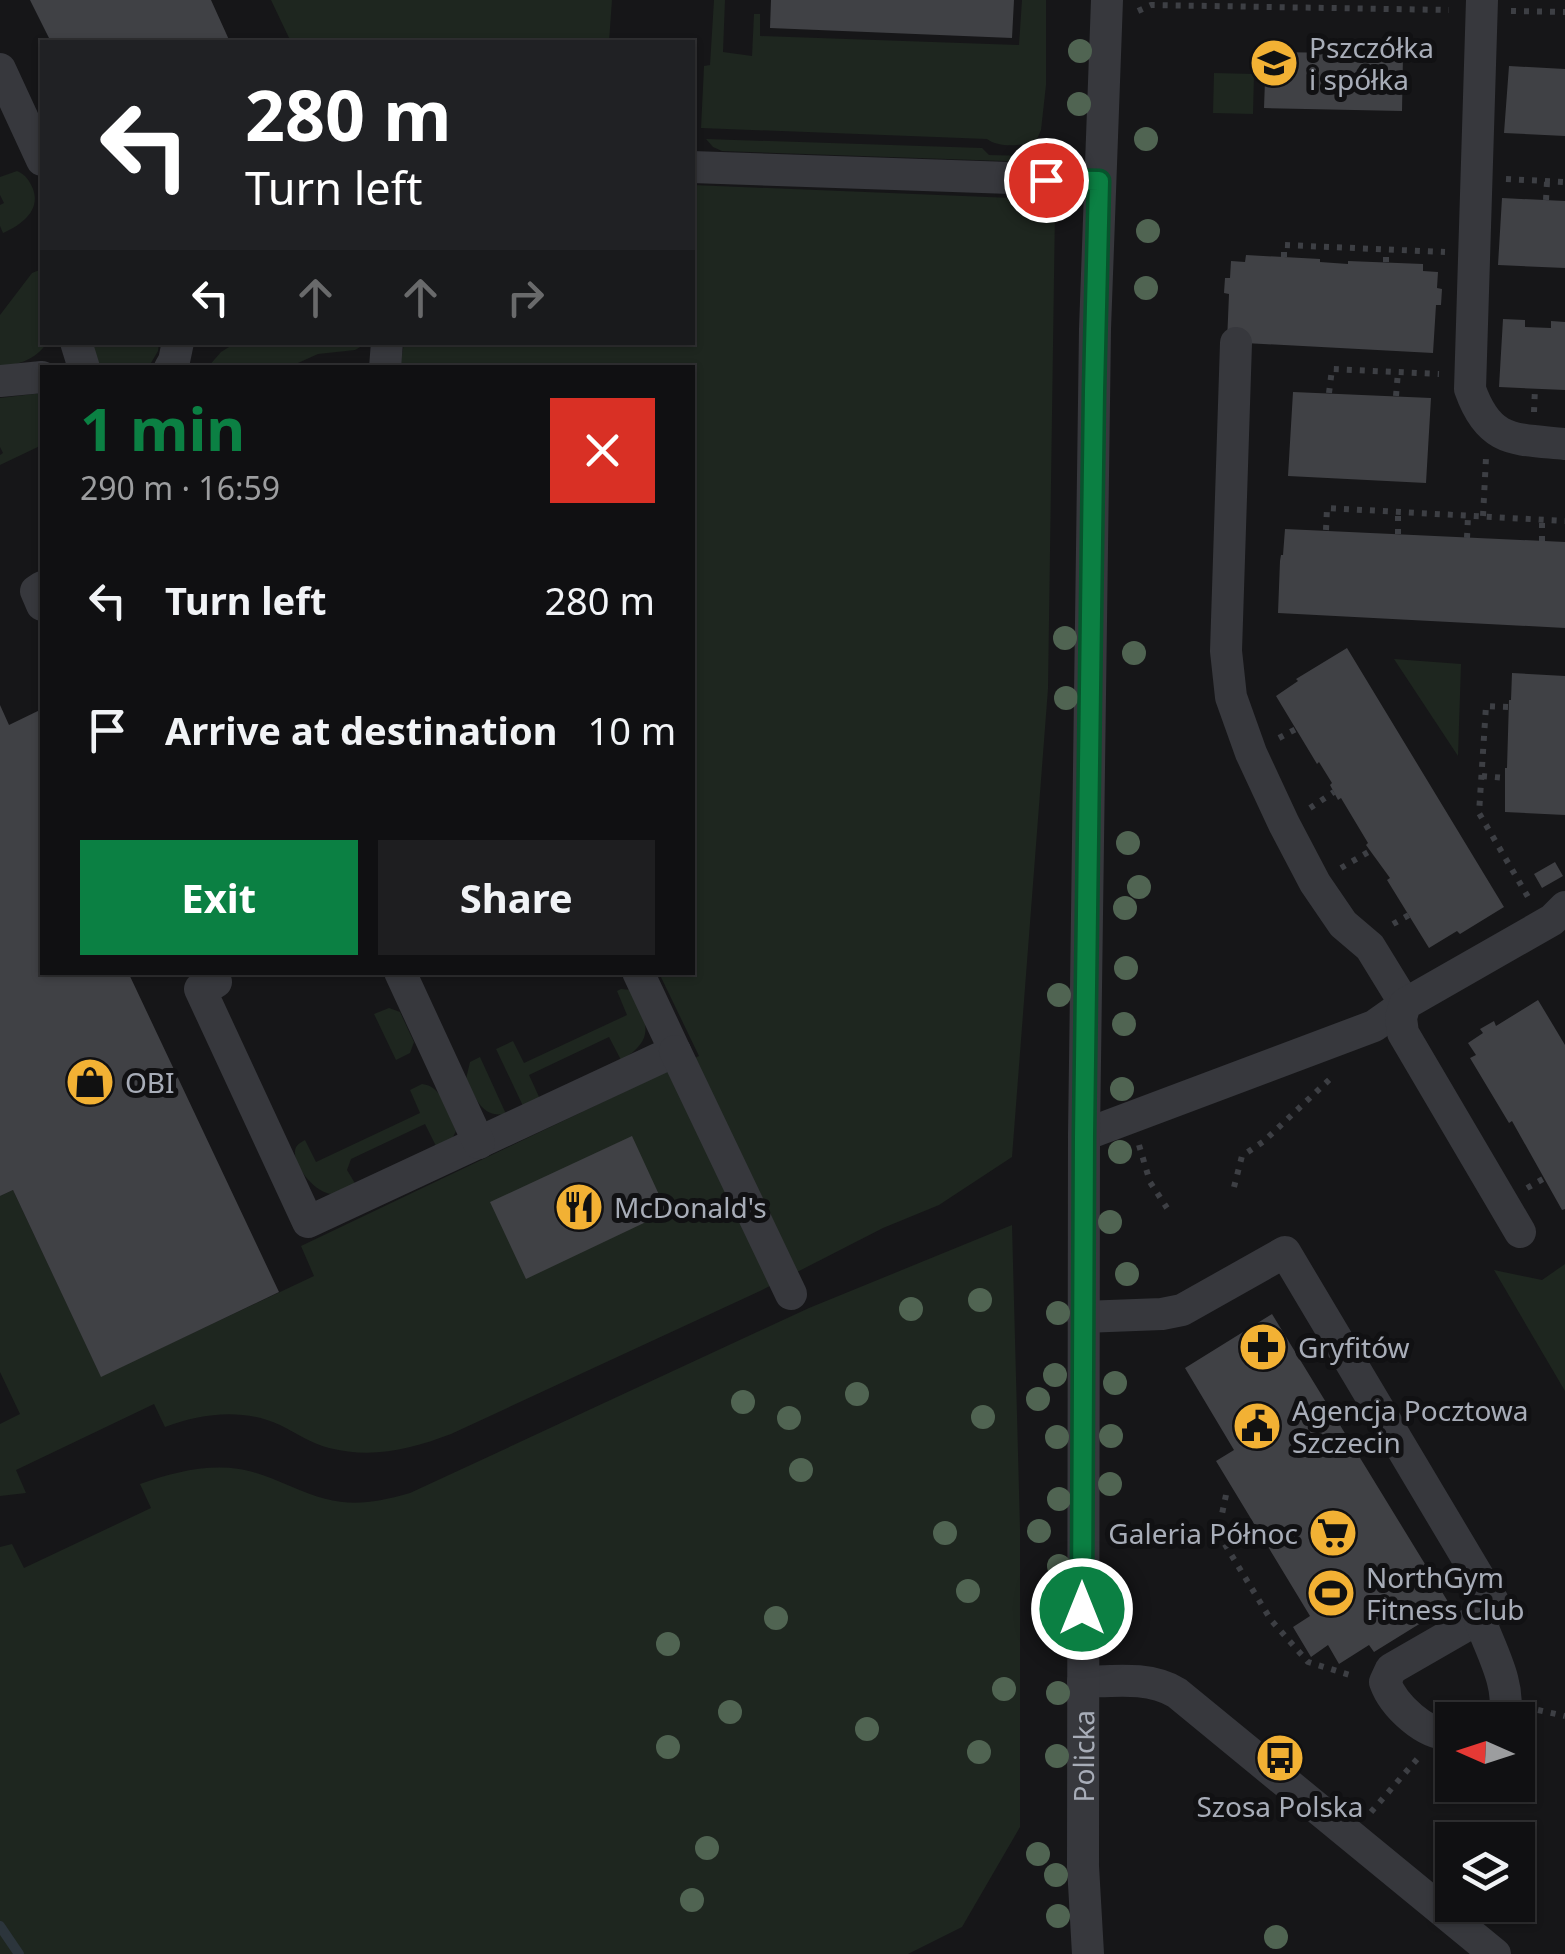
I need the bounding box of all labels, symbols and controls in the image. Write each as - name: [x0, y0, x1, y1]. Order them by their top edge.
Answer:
- place label: Pszczółka i spółka: [1309, 28, 1434, 98]
- school or university icon: Pszczółka i spółka: [1248, 37, 1300, 89]
- text: 280 m: [245, 66, 452, 162]
- icon: left: [80, 80, 210, 210]
- pin: [1004, 138, 1089, 223]
- icon: arrive: [1019, 153, 1074, 208]
- text: Turn left: [245, 157, 422, 218]
- icon: left: [183, 270, 238, 325]
- icon: ahead: [288, 270, 343, 325]
- icon: ahead: [393, 270, 448, 325]
- icon: right: [498, 270, 553, 325]
- text: 1 min: [80, 387, 245, 469]
- button: close: [550, 398, 655, 503]
- text: 290 m · 16:59: [80, 466, 280, 509]
- icon: left: [80, 573, 135, 628]
- text: Turn left: [165, 574, 327, 626]
- text: 280 m: [544, 574, 655, 626]
- icon: arrive: [80, 703, 135, 758]
- text: Arrive at destination: [165, 704, 557, 756]
- text: 10 m: [587, 704, 676, 756]
- button: Exit: [80, 840, 358, 955]
- button: Share: [378, 840, 655, 955]
- shop icon: OBI: [64, 1056, 116, 1108]
- place label: OBI: [125, 1063, 175, 1101]
- restaurant icon: McDonald's: [553, 1181, 605, 1233]
- place label: McDonald's: [614, 1188, 767, 1226]
- pharmacy icon: Gryfitów: [1237, 1321, 1289, 1373]
- place label: Gryfitów: [1298, 1328, 1410, 1366]
- place label: Agencja Pocztowa Szczecin: [1292, 1391, 1529, 1461]
- public building icon: Agencja Pocztowa Szczecin: [1231, 1400, 1283, 1452]
- supermarket icon: Galeria Północ: [1307, 1507, 1359, 1559]
- place label: Galeria Północ: [1108, 1514, 1298, 1552]
- position arrow: [1030, 1557, 1134, 1661]
- place label: NorthGym Fitness Club: [1366, 1558, 1525, 1628]
- sports icon: NorthGym Fitness Club: [1305, 1567, 1357, 1619]
- north arrow: [1435, 1702, 1535, 1802]
- map controls: [1435, 1702, 1535, 1922]
- street label: Policka: [1064, 1710, 1102, 1802]
- bus stop icon: Szosa Polska: [1254, 1732, 1306, 1784]
- place label: Szosa Polska: [1196, 1787, 1364, 1825]
- button: layers: [1435, 1822, 1535, 1922]

